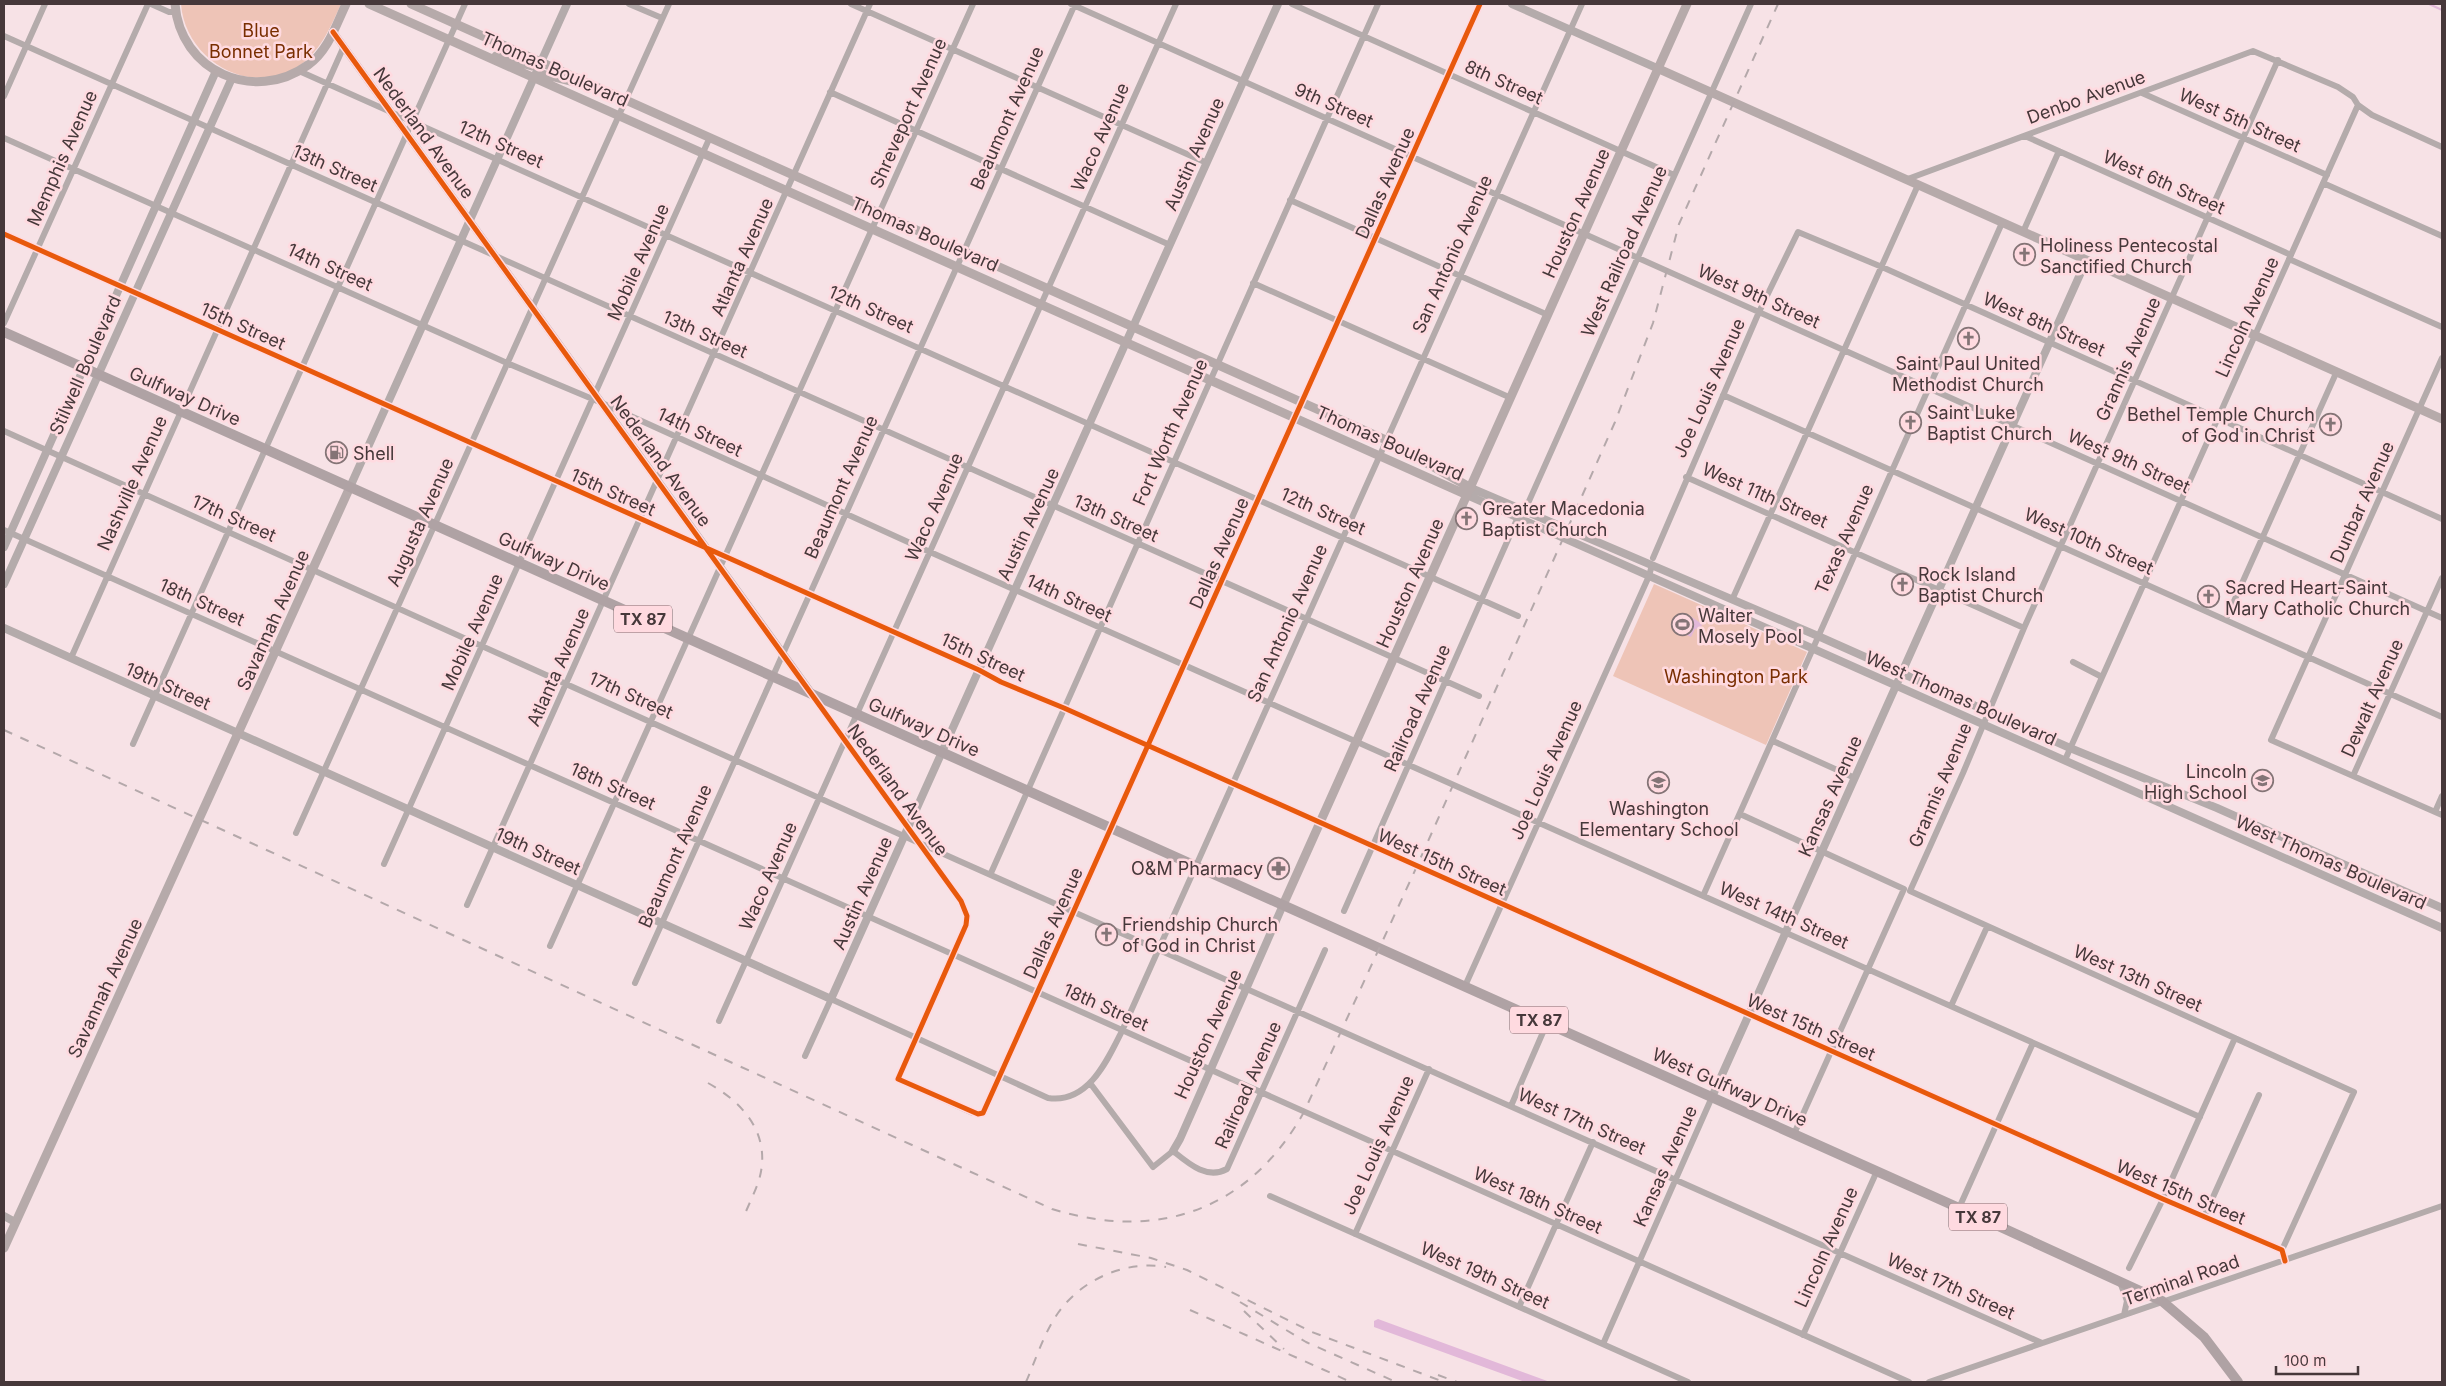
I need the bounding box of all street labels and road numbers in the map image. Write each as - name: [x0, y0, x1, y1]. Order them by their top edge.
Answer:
- street label: Thomas Boulevard: [478, 27, 632, 111]
- street label: Shreveport Avenue: [865, 35, 951, 191]
- street label: Beaumont Avenue: [966, 43, 1048, 193]
- street label: 8th Street: [1462, 55, 1547, 109]
- street label: Nederland Avenue: [369, 63, 479, 203]
- street label: Denbo Avenue: [2024, 66, 2148, 128]
- street label: 9th Street: [1291, 78, 1377, 132]
- street label: Waco Avenue: [1067, 80, 1133, 194]
- street label: West 5th Street: [2176, 84, 2304, 156]
- street label: Memphis Avenue: [23, 87, 101, 229]
- street label: Austin Avenue: [1160, 94, 1228, 214]
- street label: 12th Street: [455, 116, 547, 172]
- street label: Dallas Avenue: [1351, 124, 1419, 242]
- street label: 13th Street: [289, 140, 381, 196]
- street label: Houston Avenue: [1538, 145, 1614, 281]
- street label: West 6th Street: [2100, 146, 2228, 218]
- street label: West Railroad Avenue: [1577, 162, 1671, 340]
- street label: San Antonio Avenue: [1408, 172, 1496, 336]
- street label: Thomas Boulevard: [848, 192, 1002, 276]
- street label: Atlanta Avenue: [706, 195, 778, 319]
- street label: Mobile Avenue: [603, 200, 673, 324]
- street label: 14th Street: [284, 239, 376, 295]
- street label: Lincoln Avenue: [2211, 254, 2283, 380]
- street label: West 9th Street: [1695, 260, 1823, 332]
- street label: 12th Street: [825, 281, 917, 337]
- street label: West 8th Street: [1980, 288, 2108, 360]
- street label: Stilwell Boulevard: [45, 292, 125, 438]
- street label: Grannis Avenue: [2091, 294, 2165, 424]
- street label: 15th Street: [197, 298, 289, 354]
- street label: 13th Street: [659, 306, 751, 362]
- street label: Joe Louis Avenue: [1669, 315, 1749, 461]
- street label: Fort Worth Avenue: [1128, 355, 1212, 509]
- street label: Gulfway Drive: [126, 362, 244, 430]
- street label: Nederland Avenue: [606, 391, 716, 531]
- street label: Thomas Boulevard: [1313, 401, 1467, 485]
- street label: 14th Street: [654, 403, 746, 461]
- street label: Nashville Avenue: [93, 412, 171, 554]
- street label: Beaumont Avenue: [800, 412, 882, 562]
- street label: West 9th Street: [2065, 425, 2193, 497]
- street label: Dunbar Avenue: [2326, 438, 2398, 566]
- street label: Waco Avenue: [901, 450, 967, 564]
- street label: Augusta Avenue: [382, 454, 458, 590]
- street label: West 11th Street: [1699, 458, 1831, 532]
- street label: 15th Street: [567, 464, 659, 520]
- street label: Austin Avenue: [993, 464, 1063, 584]
- street label: Texas Avenue: [1810, 481, 1878, 597]
- street label: 12th Street: [1277, 483, 1369, 539]
- street label: 17th Street: [189, 490, 279, 546]
- street label: 13th Street: [1070, 490, 1162, 546]
- street label: Dallas Avenue: [1185, 494, 1253, 612]
- street label: West 10th Street: [2021, 503, 2157, 579]
- street label: Houston Avenue: [1372, 515, 1448, 651]
- street label: Gulfway Drive: [495, 527, 613, 595]
- street label: San Antonio Avenue: [1243, 541, 1331, 705]
- street label: Savannah Avenue: [233, 546, 313, 694]
- street label: Mobile Avenue: [437, 570, 507, 694]
- street label: 14th Street: [1023, 570, 1115, 626]
- street label: 18th Street: [156, 574, 248, 630]
- street label: Atlanta Avenue: [522, 605, 594, 729]
- road number: TX 87: [614, 606, 672, 632]
- street label: 15th Street: [937, 628, 1029, 686]
- street label: Dewalt Avenue: [2337, 636, 2407, 760]
- street label: Railroad Avenue: [1380, 641, 1454, 775]
- street label: West Thomas Boulevard: [1862, 646, 2060, 750]
- street label: 19th Street: [122, 658, 214, 714]
- street label: 17th Street: [586, 667, 676, 723]
- street label: Gulfway Drive: [865, 693, 983, 761]
- street label: Joe Louis Avenue: [1506, 697, 1586, 843]
- street label: Grannis Avenue: [1904, 719, 1976, 851]
- street label: Nederland Avenue: [843, 720, 953, 860]
- street label: Kansas Avenue: [1794, 732, 1866, 860]
- street label: 18th Street: [567, 758, 659, 814]
- street label: Beaumont Avenue: [634, 781, 716, 931]
- street label: West Thomas Boulevard: [2232, 810, 2430, 914]
- street label: Waco Avenue: [735, 819, 801, 933]
- street label: 19th Street: [492, 823, 584, 879]
- street label: West 15th Street: [1375, 824, 1510, 900]
- street label: Austin Avenue: [828, 833, 896, 953]
- street label: Dallas Avenue: [1019, 864, 1087, 982]
- street label: West 14th Street: [1716, 877, 1852, 953]
- street label: Savannah Avenue: [63, 915, 147, 1061]
- street label: West 13th Street: [2070, 940, 2206, 1016]
- street label: Houston Avenue: [1170, 966, 1246, 1102]
- street label: 18th Street: [1060, 979, 1152, 1035]
- street label: West 15th Street: [1744, 989, 1879, 1065]
- road number: TX 87: [1510, 1006, 1568, 1034]
- street label: Railroad Avenue: [1211, 1018, 1285, 1152]
- street label: West Gulfway Drive: [1649, 1043, 1811, 1131]
- street label: Joe Louis Avenue: [1338, 1072, 1418, 1218]
- street label: West 17th Street: [1515, 1083, 1649, 1159]
- street label: Kansas Avenue: [1629, 1102, 1701, 1230]
- street label: West 15th Street: [2113, 1155, 2249, 1229]
- street label: West 18th Street: [1470, 1162, 1606, 1238]
- street label: Lincoln Avenue: [1790, 1184, 1862, 1310]
- road number: TX 87: [1949, 1204, 2007, 1230]
- street label: West 19th Street: [1417, 1237, 1553, 1313]
- street label: West 17th Street: [1884, 1248, 2018, 1324]
- street label: Terminal Road: [2120, 1250, 2242, 1310]

